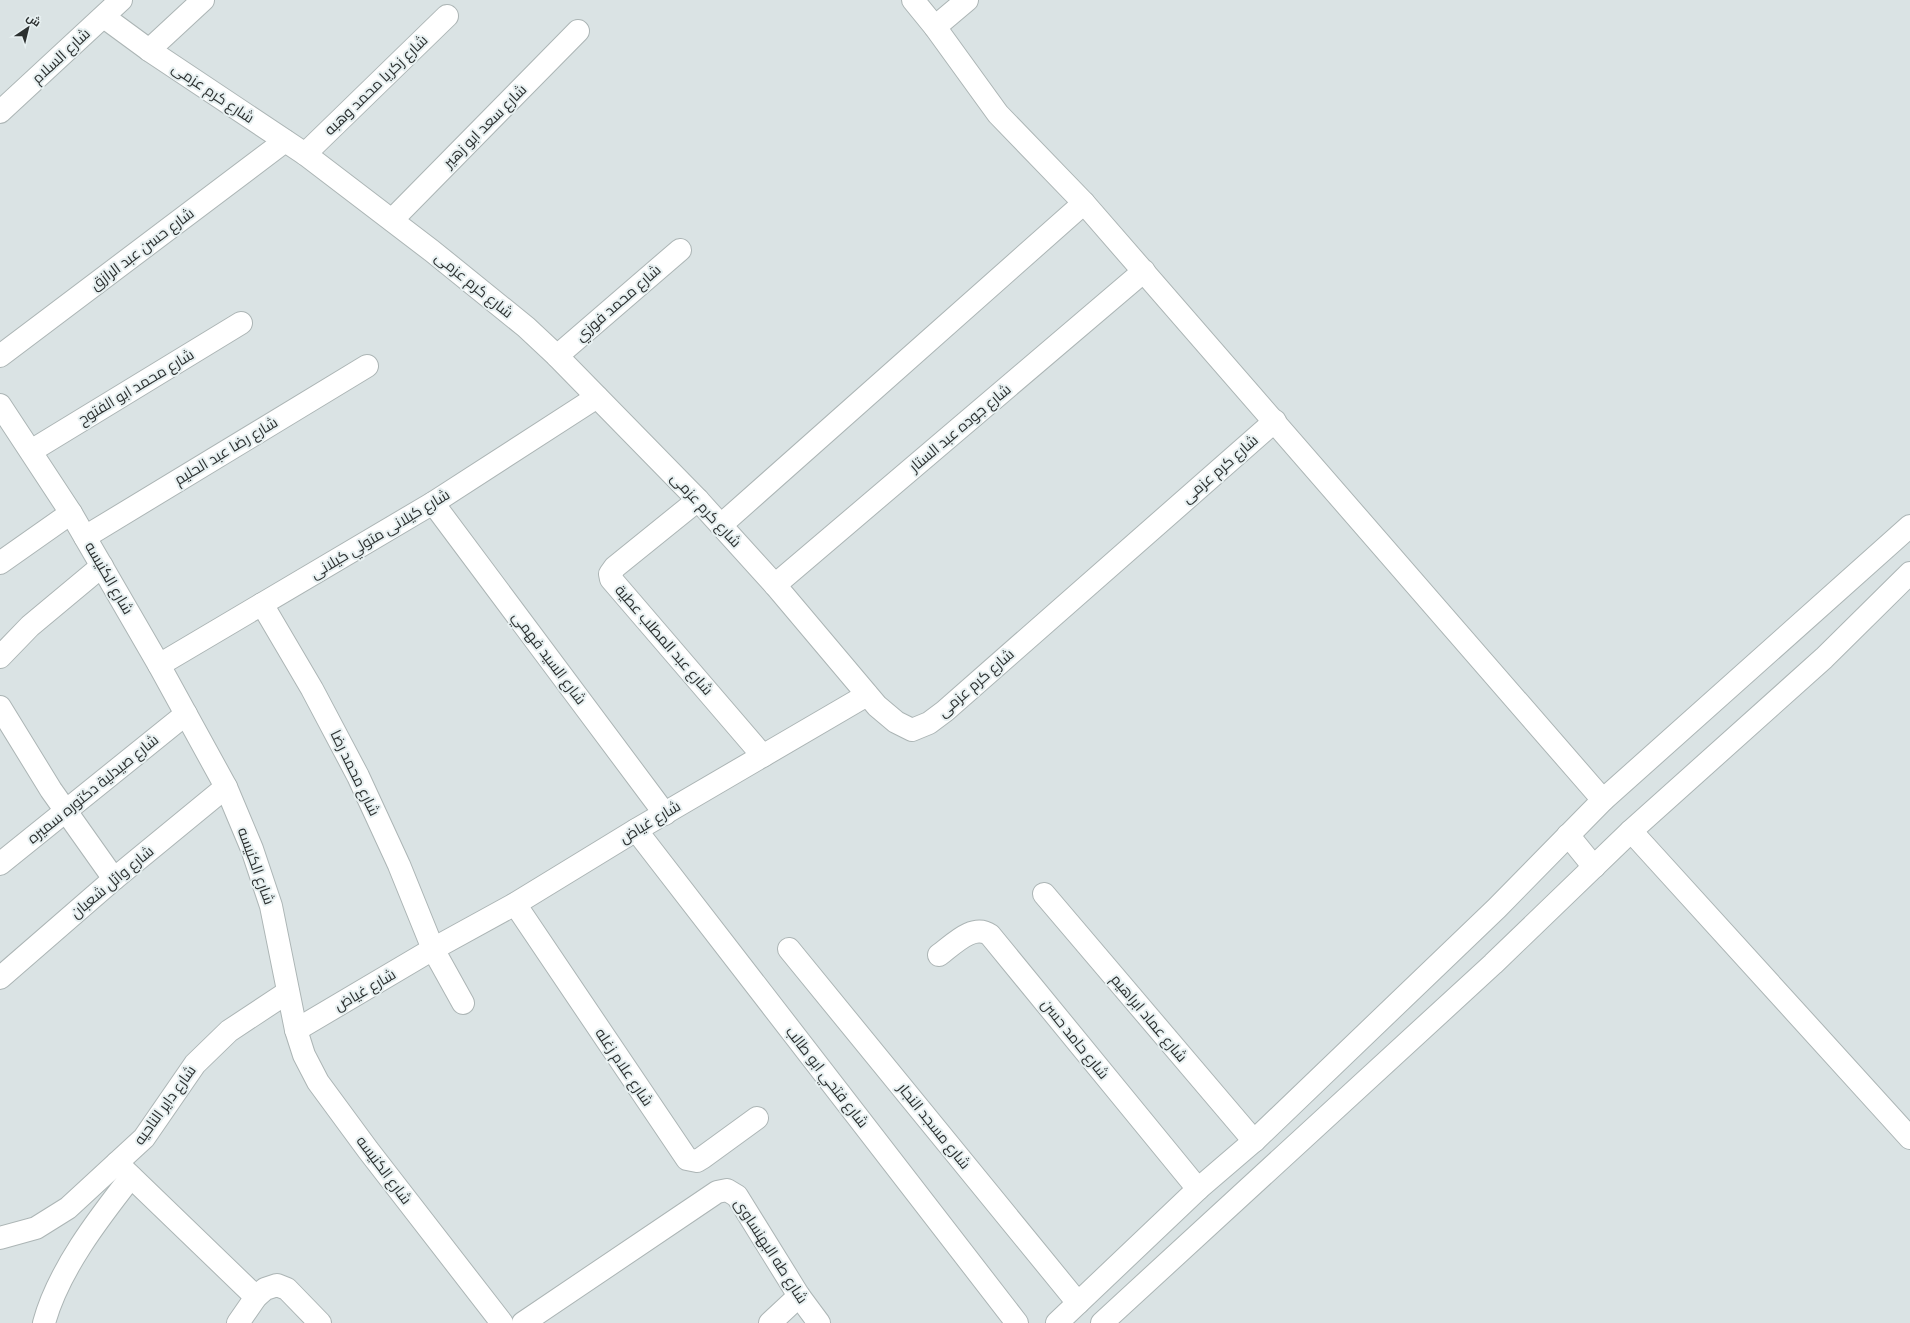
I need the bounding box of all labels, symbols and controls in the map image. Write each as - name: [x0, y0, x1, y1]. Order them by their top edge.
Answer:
- north arrow: [8, 8, 48, 48]
- text: ش: [24, 10, 44, 30]
- street label: شارع السلام: [28, 24, 95, 89]
- street label: شارع زكريا محمد وهبه: [320, 30, 433, 140]
- street label: شارع كرم عزمى: [167, 58, 258, 129]
- street label: شارع سعد ابو زهير: [438, 80, 532, 174]
- street label: شارع حسن عبد الرازق: [86, 203, 199, 296]
- street label: شارع كرم عزمى: [430, 247, 517, 324]
- street label: شارع محمد فوزي: [571, 260, 667, 347]
- street label: شارع محمد ابو الفتوح: [74, 344, 198, 430]
- street label: شارع جوده عبد الستار: [904, 379, 1016, 478]
- street label: شارع رضا عبد الحليم: [171, 412, 282, 491]
- street label: شارع كرم عزمى: [1177, 430, 1263, 509]
- street label: شارع كرم عزمى: [665, 468, 746, 552]
- street label: شارع كيلانى متولي كيلانى: [307, 484, 454, 585]
- street label: شارع الكنيسه: [79, 538, 138, 618]
- street label: شارع عبد المطلب عطية: [610, 581, 717, 700]
- street label: شارع السيد فهمي: [506, 607, 591, 710]
- street label: شارع كرم عزمى: [933, 644, 1019, 723]
- street label: شارع محمد رضا: [325, 727, 384, 820]
- street label: شارع صيدلية دكتوره سميره: [23, 730, 164, 849]
- street label: شارع غياض: [616, 796, 685, 849]
- street label: شارع الكنيسه: [232, 825, 279, 908]
- street label: شارع وائل شعبان: [66, 841, 159, 924]
- street label: شارع غياض: [331, 964, 400, 1017]
- street label: شارع عماد ابراهيم: [1105, 970, 1192, 1067]
- street label: شارع حامد حسن: [1036, 995, 1113, 1084]
- street label: شارع فتحي ابو طالب: [780, 1022, 873, 1133]
- street label: شارع علام زغله: [590, 1024, 658, 1111]
- street label: شارع داير الناحيه: [129, 1061, 202, 1149]
- street label: شارع مسجد النجار: [892, 1078, 975, 1174]
- street label: شارع الكنيسه: [351, 1132, 416, 1209]
- street label: شارع طه البهنساوى: [729, 1195, 812, 1308]

